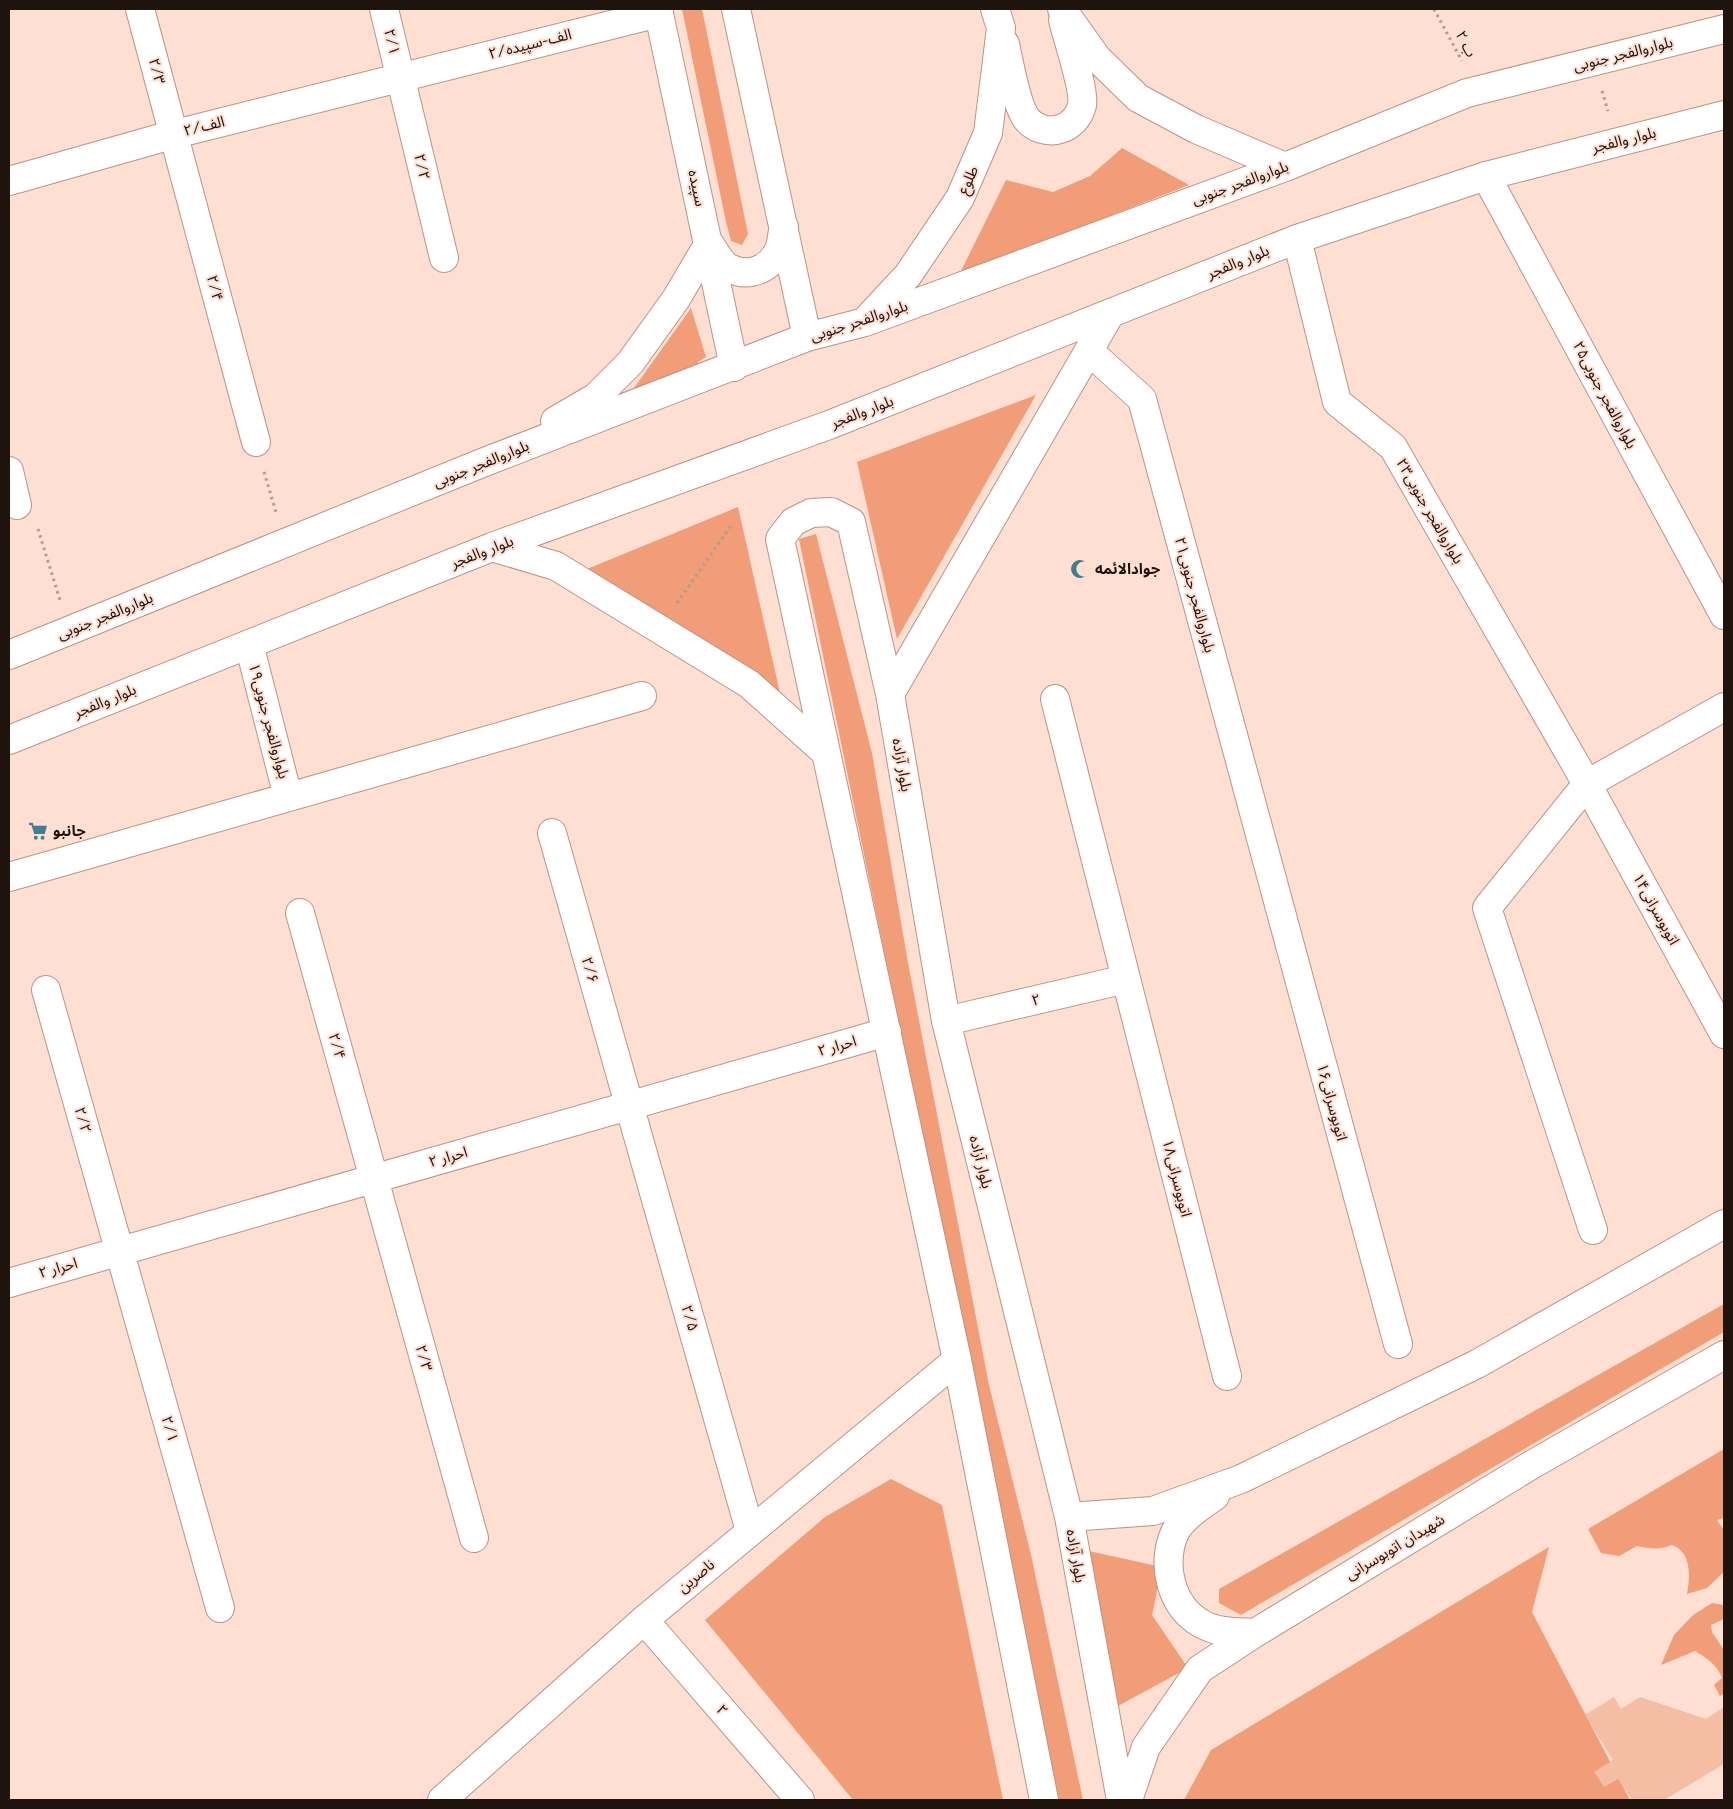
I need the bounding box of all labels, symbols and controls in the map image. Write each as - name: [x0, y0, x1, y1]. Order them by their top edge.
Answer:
- street label: ۲/الف-سپیده: [487, 25, 574, 64]
- street label: ۲/۱: [380, 27, 404, 57]
- street label: ۲ ب: [1452, 28, 1480, 60]
- street label: بلواروالفجر جنوبی: [1571, 33, 1675, 75]
- street label: ۲/۳: [145, 56, 169, 86]
- street label: ۲/الف: [182, 112, 226, 140]
- street label: بلوار والفجر: [1589, 123, 1658, 157]
- street label: ۲/۲: [410, 152, 434, 182]
- street label: بلواروالفجر جنوبی: [1189, 157, 1291, 209]
- street label: طلوع: [954, 163, 985, 198]
- street label: سپیده: [683, 168, 710, 208]
- street label: بلوار والفجر: [1203, 241, 1272, 283]
- street label: ۲/۴: [203, 273, 227, 303]
- street label: بلواروالفجر جنوبی: [808, 297, 910, 345]
- street label: بلواروالفجر جنوبی۲۵: [1569, 338, 1641, 452]
- street label: بلوار والفجر: [827, 392, 896, 433]
- street label: بلواروالفجر جنوبی: [430, 437, 532, 491]
- street label: بلواروالفجر جنوبی۲۳: [1392, 455, 1468, 567]
- street label: بلوار والفجر: [447, 532, 516, 573]
- street label: بلواروالفجر جنوبی۲۱: [1171, 535, 1219, 655]
- mosque icon: جوادالائمه: [1069, 558, 1091, 580]
- place label: جوادالائمه: [1095, 560, 1161, 578]
- street label: بلواروالفجر جنوبی: [54, 589, 156, 643]
- street label: بلواروالفجر جنوبی۱۹: [245, 661, 293, 781]
- street label: بلوار والفجر: [70, 680, 139, 722]
- street label: بلوار آزاده: [888, 737, 916, 793]
- supermarket icon: جانبو: [27, 820, 49, 842]
- place label: جانبو: [53, 822, 86, 840]
- street label: اتوبوسرانی۱۴: [1629, 870, 1683, 948]
- street label: ۲/۶: [578, 955, 602, 985]
- street label: ۲: [1030, 990, 1042, 1010]
- street label: ۲/۴: [325, 1031, 349, 1061]
- street label: ۲ احرار: [816, 1032, 858, 1060]
- street label: اتوبوسرانی۱۶: [1313, 1061, 1351, 1143]
- street label: ۲/۲: [71, 1105, 95, 1135]
- street label: بلوار آزاده: [966, 1134, 996, 1190]
- street label: اتوبوسرانی۱۸: [1159, 1137, 1195, 1219]
- street label: ۲ احرار: [427, 1143, 469, 1171]
- street label: ۲ احرار: [37, 1254, 79, 1282]
- street label: ۲/۵: [678, 1303, 702, 1333]
- street label: ۲/۳: [412, 1343, 436, 1373]
- street label: ۲/۱: [158, 1414, 182, 1444]
- street label: شهیدان اتوبوسرانی: [1342, 1510, 1448, 1584]
- street label: بلوار آزاده: [1062, 1528, 1090, 1584]
- street label: ناصرین: [674, 1555, 718, 1597]
- street label: ۲: [712, 1701, 732, 1719]

